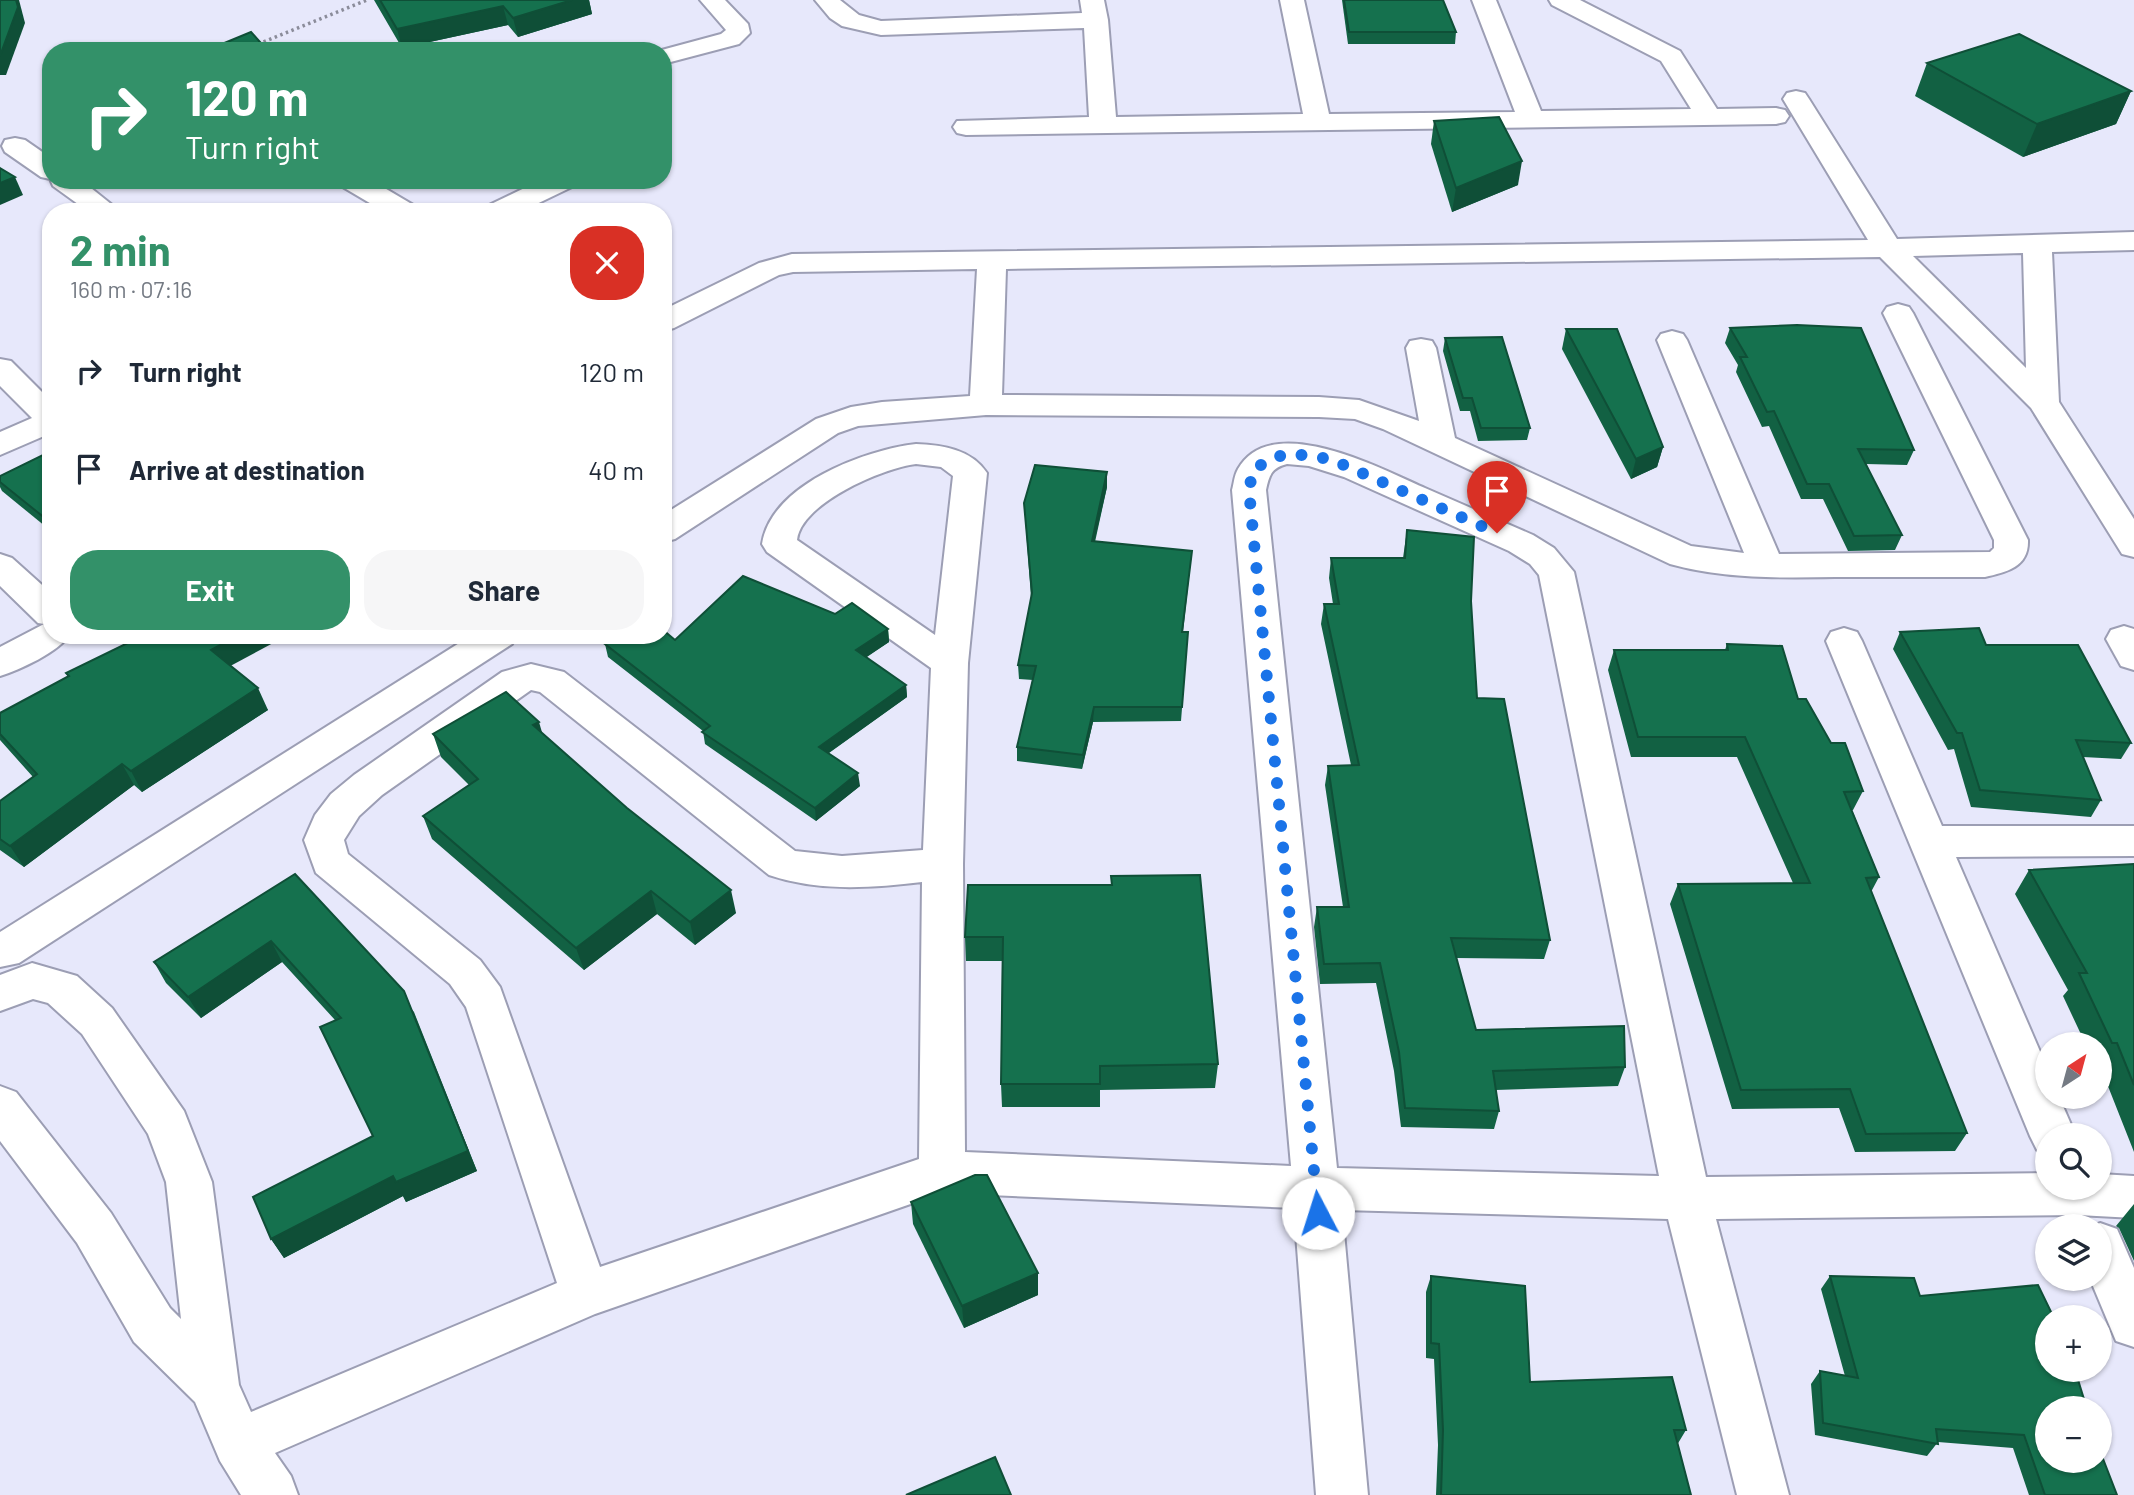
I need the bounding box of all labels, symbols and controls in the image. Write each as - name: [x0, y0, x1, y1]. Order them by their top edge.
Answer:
- text: 120 m: [185, 67, 308, 126]
- icon: right: [70, 70, 161, 161]
- text: Turn right: [185, 127, 320, 165]
- text: 2 min: [70, 224, 171, 274]
- button: close: [570, 226, 644, 300]
- text: 160 m · 07:16: [70, 275, 192, 303]
- icon: right: [70, 352, 108, 390]
- text: Turn right: [129, 356, 242, 387]
- text: 120 m: [580, 356, 644, 387]
- icon: arrive: [70, 450, 108, 488]
- text: Arrive at destination: [129, 454, 365, 485]
- text: 40 m: [588, 454, 644, 485]
- pin: [1467, 461, 1527, 533]
- icon: arrive: [1478, 472, 1516, 510]
- button: Exit: [70, 550, 350, 630]
- button: Share: [364, 550, 644, 630]
- north arrow: [2035, 1032, 2112, 1110]
- map controls: [2035, 1032, 2112, 1473]
- button: search: [2035, 1123, 2112, 1200]
- position arrow: [1281, 1176, 1355, 1250]
- button: layers: [2035, 1214, 2112, 1291]
- button: +: [2035, 1305, 2112, 1382]
- button: −: [2035, 1396, 2112, 1473]

